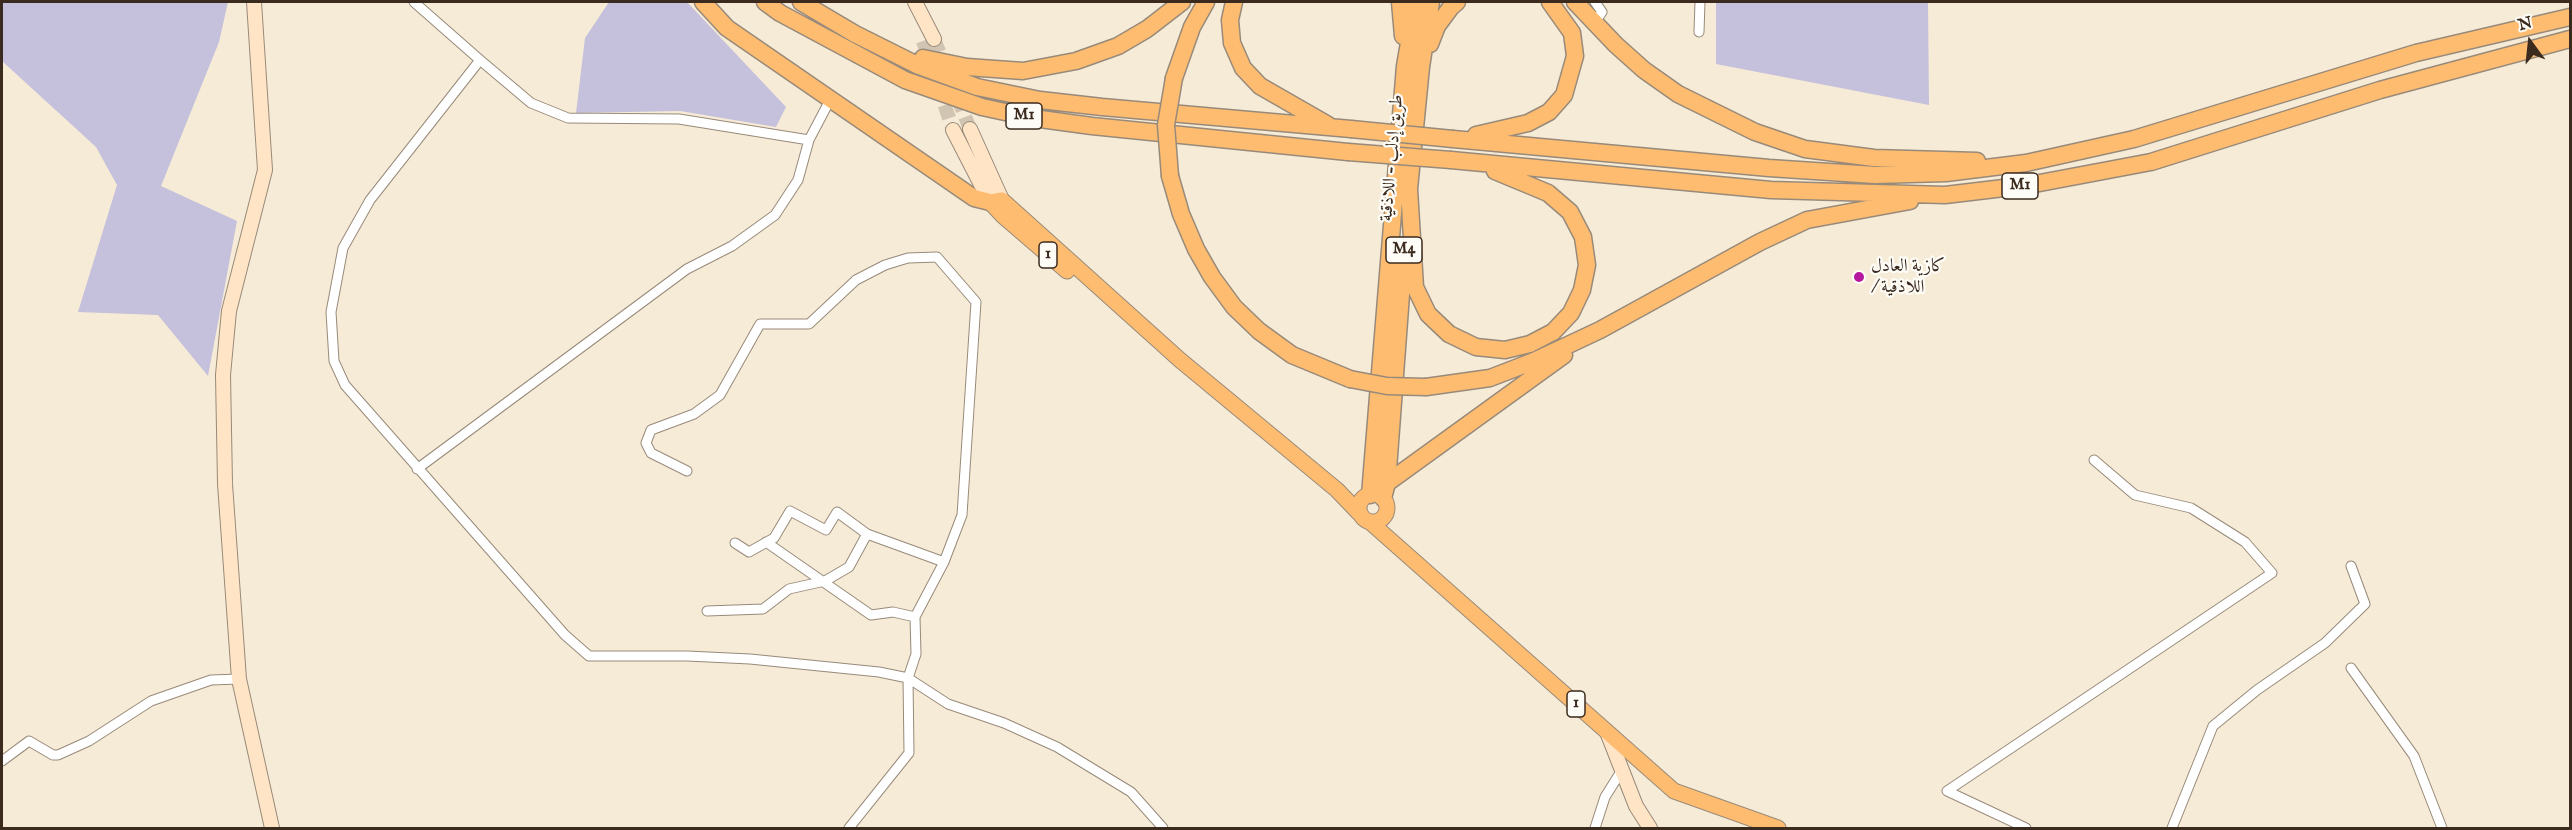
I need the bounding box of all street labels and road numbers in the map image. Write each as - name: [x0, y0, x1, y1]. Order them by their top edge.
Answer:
- street label: طريق إدلب - اللاذقية: [1377, 94, 1409, 222]
- road number: M1: [1006, 103, 1042, 129]
- road number: M1: [2002, 173, 2038, 199]
- road number: M4: [1386, 237, 1422, 263]
- road number: 1: [1039, 242, 1057, 268]
- road number: 1: [1567, 691, 1585, 717]

